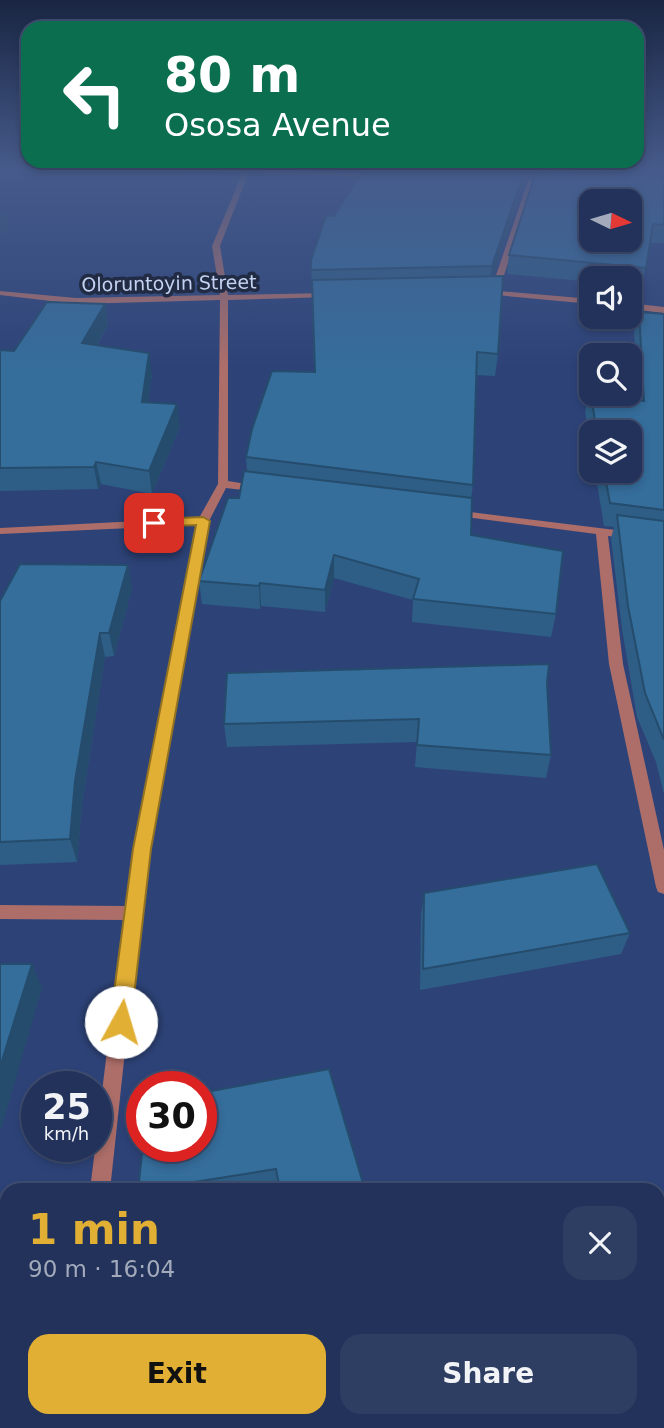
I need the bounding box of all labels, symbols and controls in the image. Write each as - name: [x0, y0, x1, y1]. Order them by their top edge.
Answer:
- text: 80 m: [164, 47, 300, 104]
- icon: left: [49, 49, 140, 140]
- text: Ososa Avenue: [164, 106, 391, 144]
- north arrow: [579, 189, 642, 252]
- map controls: [579, 189, 642, 483]
- button: sound: [579, 266, 642, 329]
- street label: Oloruntoyin Street: [81, 270, 257, 296]
- button: search: [579, 343, 642, 406]
- button: layers: [579, 420, 642, 483]
- pin: [124, 493, 184, 553]
- icon: arrive: [135, 504, 173, 542]
- position arrow: [84, 985, 158, 1059]
- speed limit sign: 30: [126, 1071, 217, 1162]
- text: 25: [42, 1087, 91, 1127]
- text: km/h: [44, 1123, 89, 1144]
- text: 1 min: [28, 1205, 160, 1254]
- button: close: [563, 1206, 637, 1280]
- text: 90 m · 16:04: [28, 1256, 175, 1282]
- button: Exit: [28, 1334, 326, 1414]
- button: Share: [340, 1334, 637, 1414]

